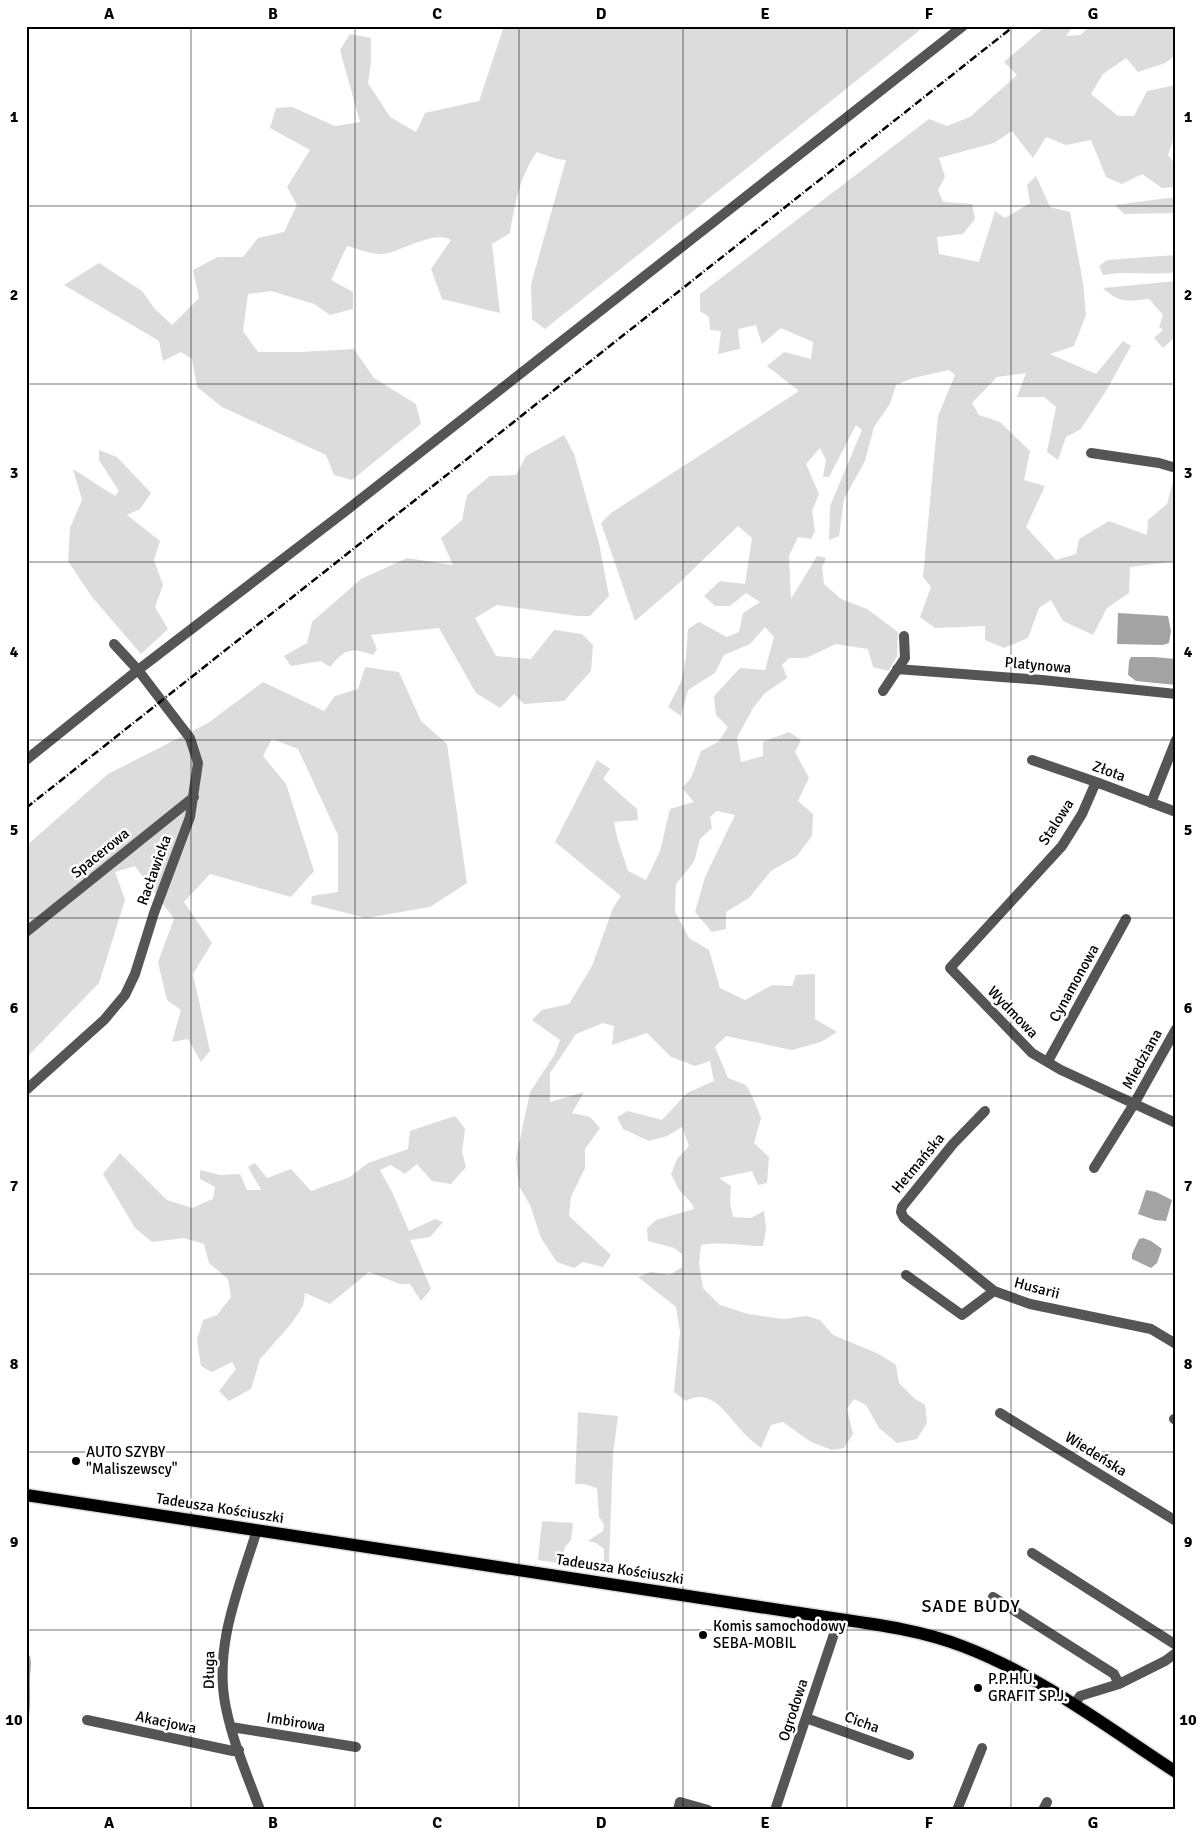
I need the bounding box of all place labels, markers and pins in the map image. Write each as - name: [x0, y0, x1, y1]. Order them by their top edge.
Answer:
- place label: AUTO SZYBY "Maliszewscy": [86, 1443, 178, 1478]
- marker: AUTO SZYBY "Maliszewscy": [70, 1455, 82, 1467]
- place label: Komis samochodowy SEBA-MOBIL: [713, 1617, 846, 1652]
- marker: Komis samochodowy SEBA-MOBIL: [697, 1629, 709, 1641]
- place label: P.P.H.U. GRAFIT SP.J.: [988, 1670, 1068, 1705]
- marker: P.P.H.U. GRAFIT SP.J.: [972, 1682, 984, 1694]

